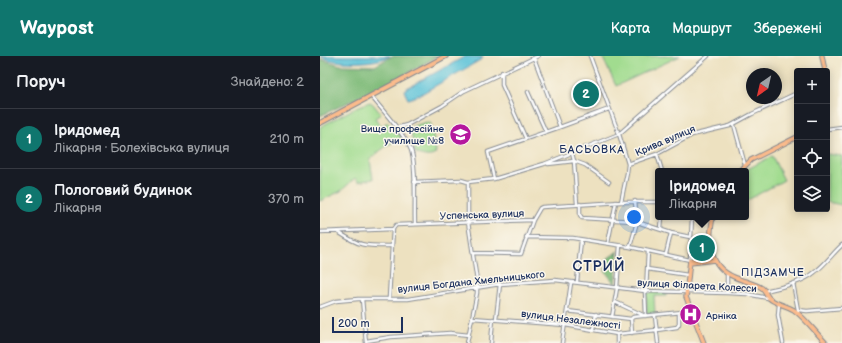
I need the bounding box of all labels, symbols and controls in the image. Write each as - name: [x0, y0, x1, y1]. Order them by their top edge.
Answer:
- text: Waypost: [20, 17, 94, 40]
- text: Карта: [611, 20, 650, 37]
- text: Маршрут: [672, 20, 732, 37]
- text: Збережені: [754, 20, 822, 37]
- north arrow: [746, 68, 782, 104]
- map controls: [794, 68, 830, 212]
- button: +: [794, 68, 830, 104]
- text: Поруч: [16, 72, 66, 92]
- text: Знайдено: 2: [231, 74, 304, 90]
- pin: 2: [573, 79, 599, 109]
- button: −: [794, 104, 830, 140]
- text: Іридомед: [54, 121, 120, 140]
- school or university icon: Вище професійне училище №8: [447, 121, 473, 147]
- place label: Вище професійне училище №8: [361, 123, 444, 147]
- street label: Крива вулиця: [634, 123, 698, 159]
- text: 1: [26, 131, 32, 147]
- text: 210 m: [270, 131, 304, 147]
- text: Лікарня · Болехівська вулиця: [54, 140, 229, 156]
- button: locate: [794, 140, 830, 176]
- district label: БАСЬОВКА: [559, 143, 625, 156]
- popup: [655, 168, 749, 220]
- button: layers: [794, 176, 830, 212]
- text: Іридомед: [669, 177, 735, 196]
- text: Пологовий будинок: [54, 181, 192, 200]
- text: 2: [25, 191, 33, 207]
- text: 370 m: [268, 191, 304, 207]
- text: Лікарня: [669, 196, 717, 212]
- text: Лікарня: [54, 200, 102, 216]
- your location: [624, 207, 644, 227]
- street label: Успенська вулиця: [440, 208, 525, 222]
- pin: 1: [689, 233, 715, 263]
- district label: СТРИЙ: [572, 256, 626, 275]
- district label: ПІДЗАМЧЕ: [741, 266, 805, 279]
- street label: вулиця Богдана Хмельницького: [397, 268, 545, 296]
- street label: вулиця Філарета Колесси: [637, 277, 757, 295]
- hospital icon: Арніка: [677, 302, 703, 328]
- street label: вулиця Незалежності: [520, 308, 621, 332]
- place label: Арніка: [705, 310, 737, 322]
- scale bar: [332, 315, 403, 334]
- text: 200 m: [338, 317, 370, 330]

